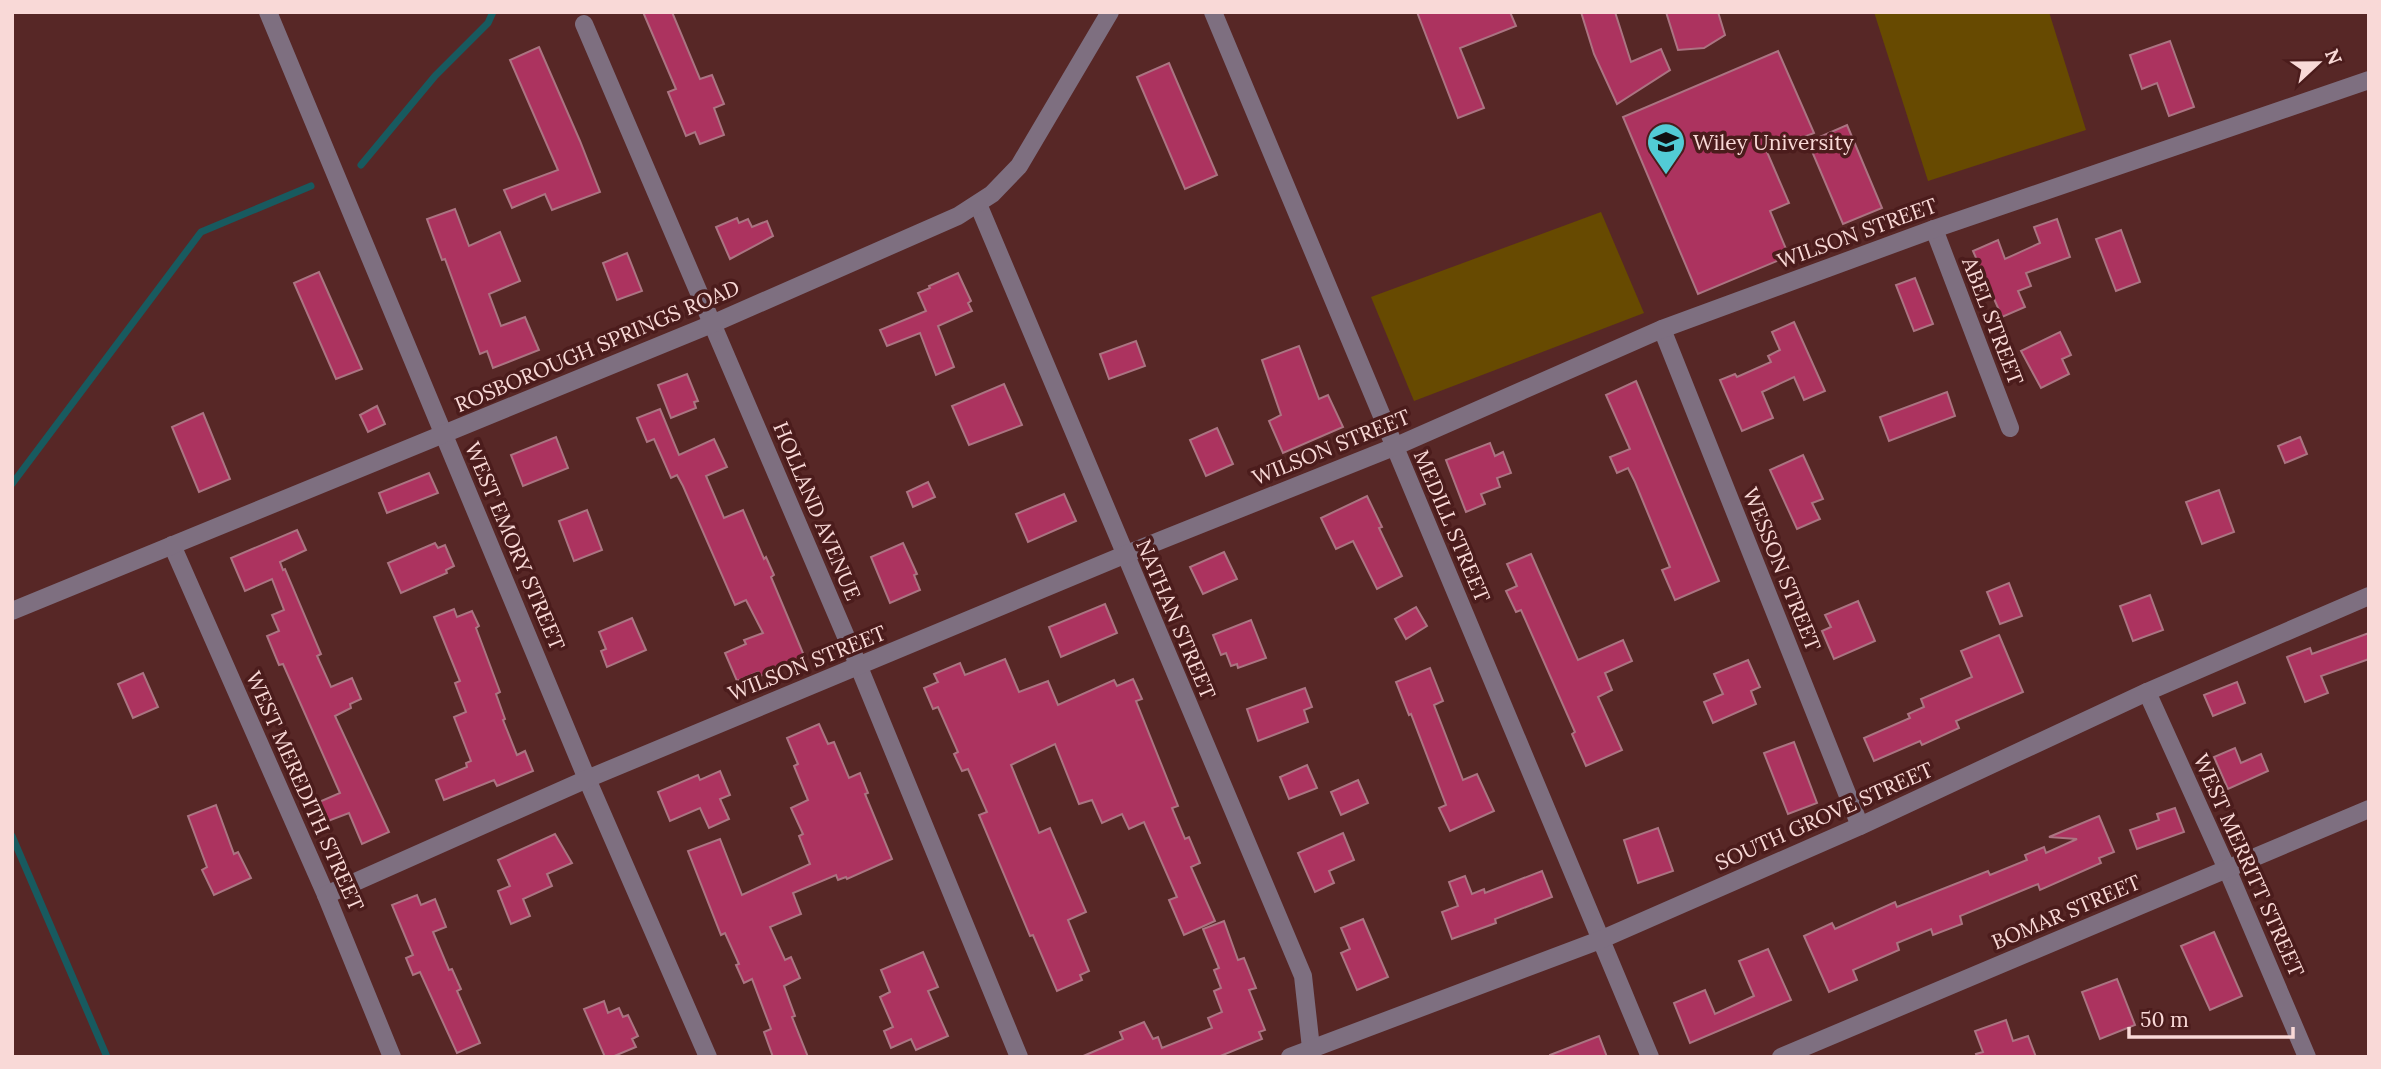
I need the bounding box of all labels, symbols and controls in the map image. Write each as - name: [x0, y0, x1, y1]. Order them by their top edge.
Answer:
- north arrow: [2283, 28, 2353, 98]
- text: N: [2320, 45, 2348, 68]
- school or university icon: Wiley University: [1645, 121, 1687, 176]
- place label: Wiley University: [1693, 129, 1854, 156]
- street label: WILSON STREET: [1773, 192, 1941, 274]
- street label: ABEL STREET: [1956, 252, 2030, 389]
- street label: ROSBOROUGH SPRINGS ROAD: [450, 274, 744, 418]
- street label: WILSON STREET: [1248, 403, 1414, 491]
- street label: HOLLAND AVENUE: [767, 418, 867, 604]
- street label: WEST EMORY STREET: [459, 438, 571, 654]
- street label: MEDILL STREET: [1408, 446, 1496, 606]
- street label: WESSON STREET: [1737, 483, 1827, 655]
- street label: NATHAN STREET: [1130, 535, 1222, 703]
- street label: WILSON STREET: [724, 619, 890, 707]
- street label: WEST MEREDITH STREET: [240, 667, 370, 915]
- street label: WEST MERRITT STREET: [2188, 749, 2310, 981]
- street label: SOUTH GROVE STREET: [1711, 756, 1937, 876]
- street label: BOMAR STREET: [1988, 869, 2144, 955]
- scale bar: [2129, 996, 2294, 1040]
- text: 50 m: [2140, 1006, 2189, 1033]

